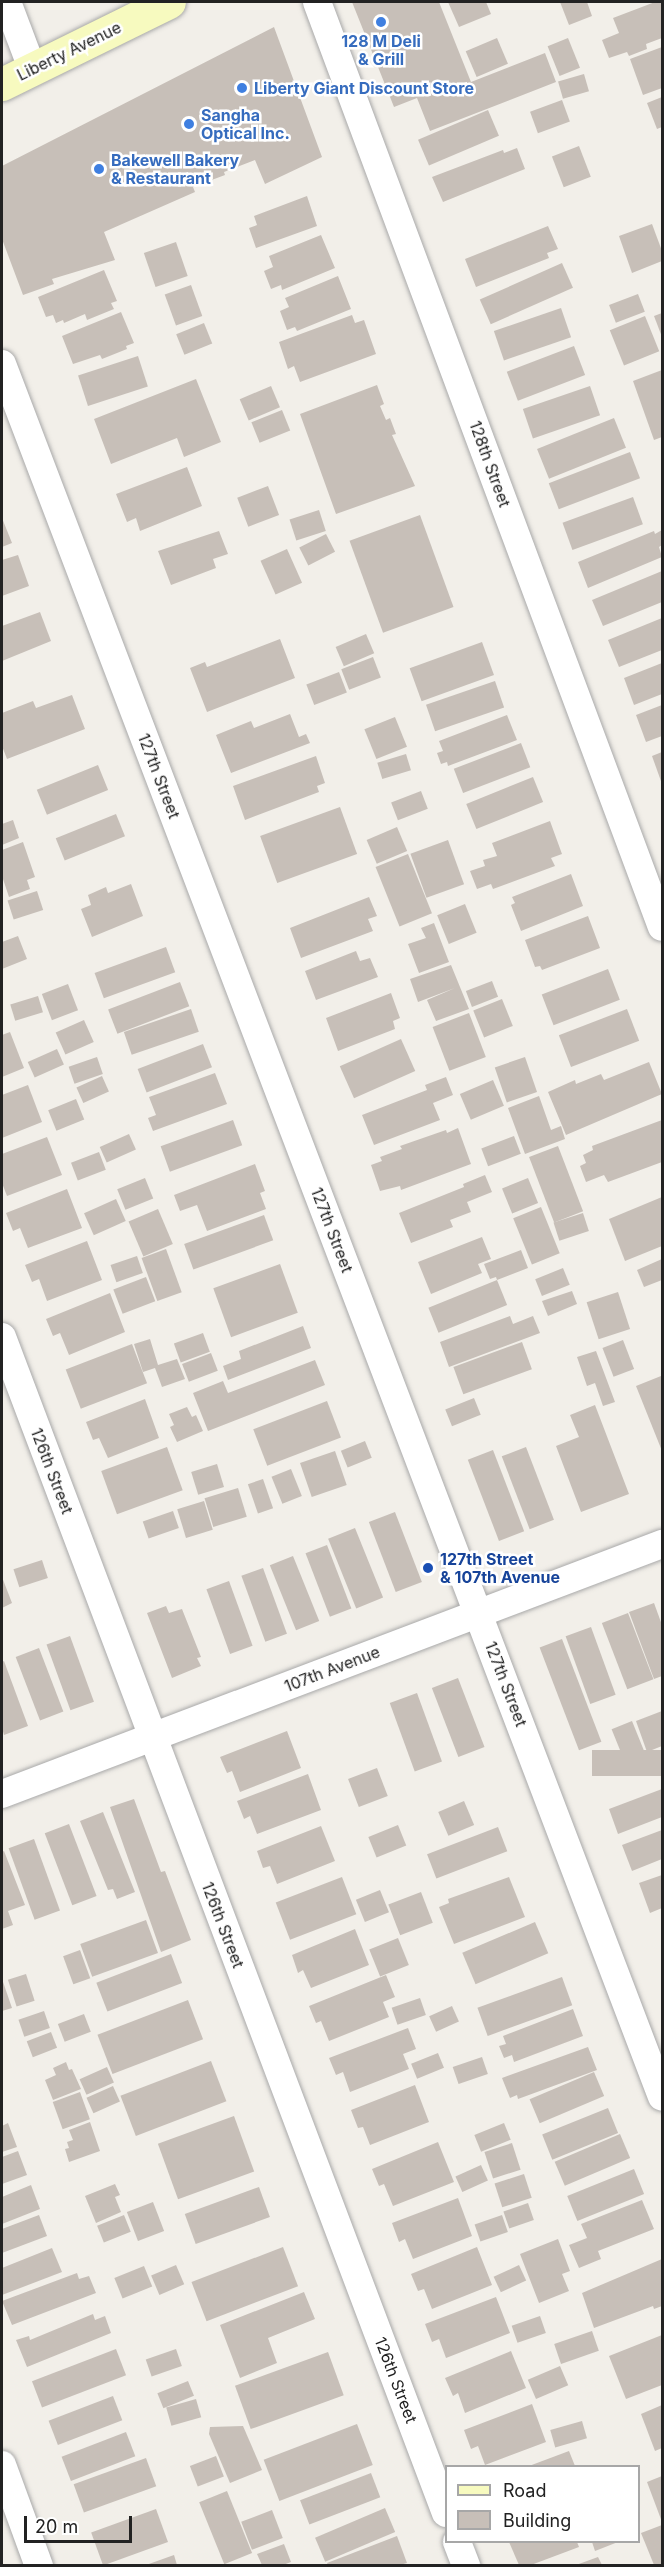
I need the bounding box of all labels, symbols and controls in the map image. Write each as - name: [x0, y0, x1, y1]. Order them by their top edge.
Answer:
- marker: 128 M Deli & Grill: [374, 15, 388, 29]
- street label: Liberty Avenue: [14, 17, 124, 85]
- place label: 128 M Deli & Grill: [341, 31, 421, 69]
- place label: Liberty Giant Discount Store: [254, 78, 474, 98]
- marker: Liberty Giant Discount Store: [235, 81, 249, 95]
- place label: Sangha Optical Inc.: [201, 105, 290, 143]
- marker: Sangha Optical Inc.: [182, 117, 196, 131]
- place label: Bakewell Bakery & Restaurant: [111, 150, 239, 188]
- marker: Bakewell Bakery & Restaurant: [92, 162, 106, 176]
- street label: 128th Street: [466, 418, 514, 510]
- street label: 127th Street: [134, 731, 184, 821]
- street label: 127th Street: [307, 1185, 357, 1275]
- street label: 126th Street: [27, 1425, 77, 1517]
- place label: 127th Street & 107th Avenue: [440, 1549, 560, 1587]
- marker: 127th Street & 107th Avenue: [421, 1561, 435, 1575]
- street label: 127th Street: [481, 1639, 531, 1729]
- street label: 107th Avenue: [282, 1642, 382, 1696]
- street label: 126th Street: [198, 1879, 248, 1971]
- street label: 126th Street: [371, 2334, 421, 2426]
- legend: [445, 2465, 640, 2543]
- text: Road: [503, 2480, 546, 2501]
- scale bar: [27, 2504, 135, 2542]
- text: Building: [503, 2510, 571, 2531]
- text: 20 m: [35, 2516, 78, 2537]

